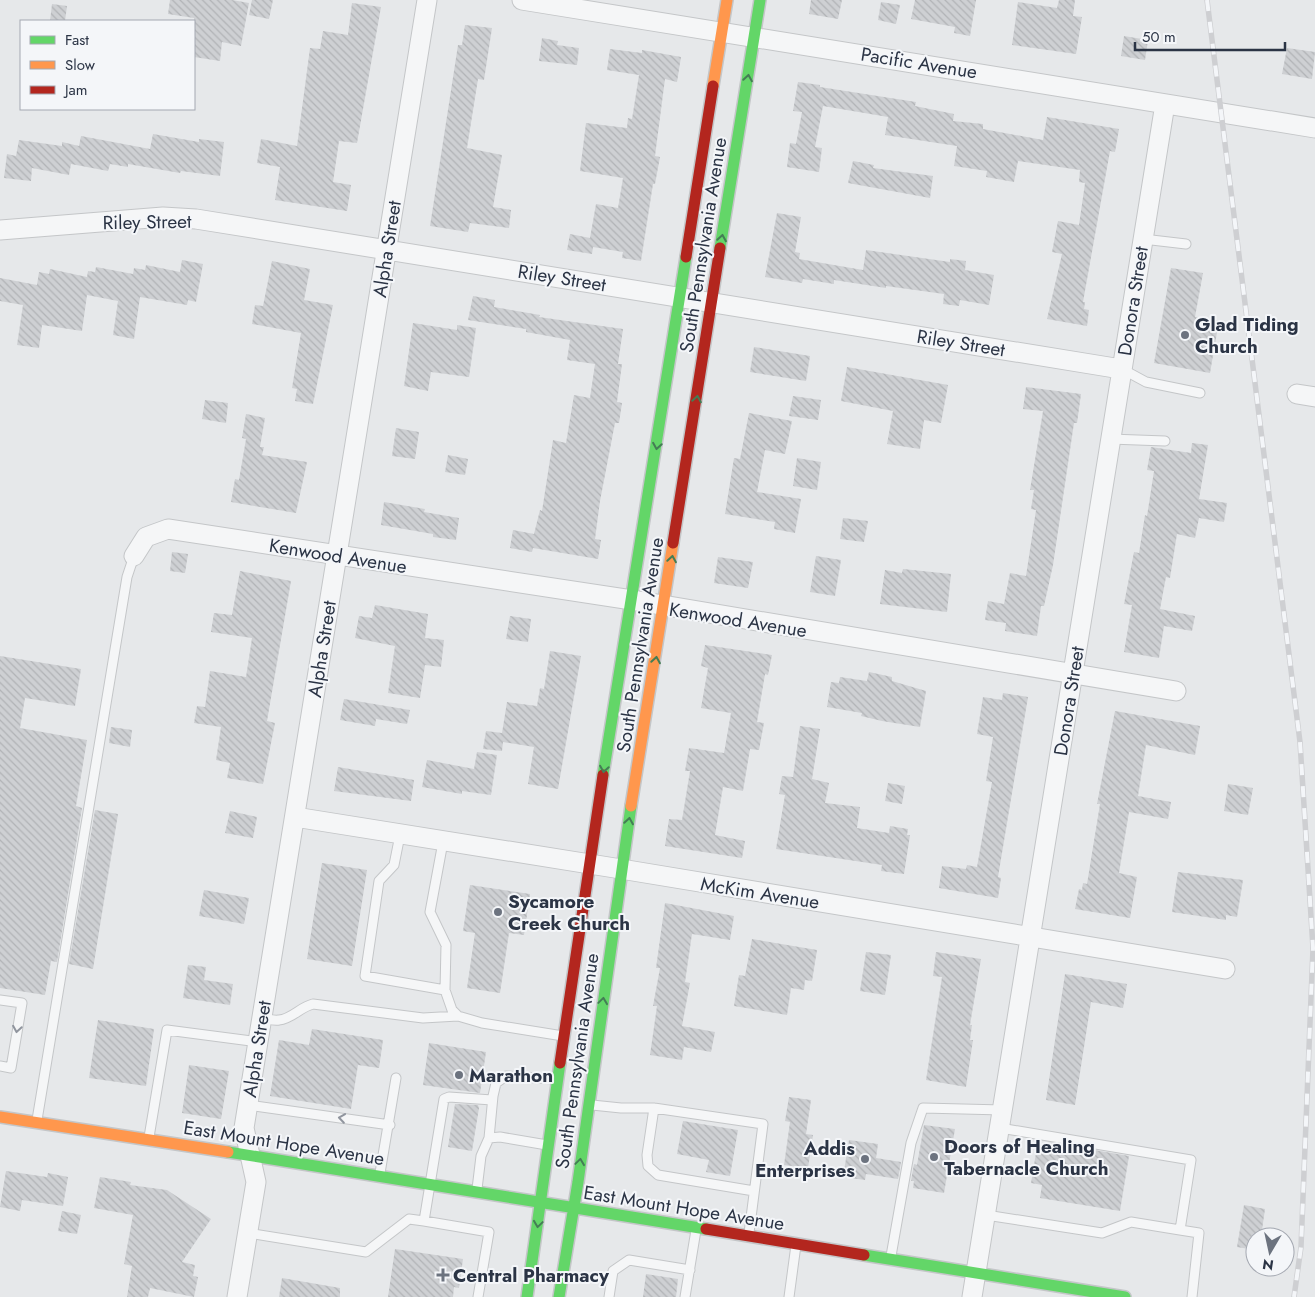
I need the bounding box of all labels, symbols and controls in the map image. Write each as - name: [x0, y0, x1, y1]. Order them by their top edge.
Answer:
- legend: [20, 20, 195, 110]
- scale bar: [1135, 20, 1285, 52]
- text: 50 m: [1142, 26, 1176, 48]
- text: Fast: [65, 29, 89, 51]
- street label: Pacific Avenue: [859, 40, 979, 86]
- text: Slow: [65, 54, 96, 76]
- one-way arrow: [742, 73, 752, 82]
- text: Jam: [63, 79, 88, 101]
- street label: South Pennsylvania Avenue: [673, 135, 733, 354]
- street label: Alpha Street: [366, 198, 408, 299]
- street label: Riley Street: [102, 208, 192, 236]
- one-way arrow: [716, 234, 726, 243]
- street label: Donora Street: [1111, 244, 1155, 358]
- street label: Riley Street: [516, 258, 608, 298]
- place label: Glad Tiding Church: [1195, 311, 1299, 360]
- street label: Riley Street: [915, 323, 1007, 363]
- marker: Glad Tiding Church: [1179, 329, 1191, 341]
- one-way arrow: [691, 394, 701, 403]
- one-way arrow: [652, 442, 663, 450]
- street label: Kenwood Avenue: [267, 532, 409, 580]
- street label: South Pennsylvania Avenue: [610, 535, 670, 754]
- one-way arrow: [666, 555, 676, 564]
- street label: Kenwood Avenue: [667, 596, 809, 644]
- street label: Alpha Street: [301, 598, 343, 699]
- street label: Donora Street: [1047, 644, 1091, 758]
- one-way arrow: [650, 656, 660, 665]
- one-way arrow: [600, 765, 610, 774]
- one-way arrow: [623, 816, 633, 825]
- street label: McKim Avenue: [699, 870, 822, 916]
- place label: Sycamore Creek Church: [508, 888, 630, 937]
- marker: Sycamore Creek Church: [492, 906, 504, 918]
- street label: South Pennsylvania Avenue: [549, 951, 606, 1170]
- one-way arrow: [597, 997, 608, 1005]
- street label: Alpha Street: [236, 998, 278, 1099]
- one-way arrow: [13, 1025, 23, 1034]
- place label: Marathon: [469, 1062, 553, 1089]
- marker: Marathon: [453, 1069, 465, 1081]
- one-way arrow: [337, 1113, 345, 1124]
- street label: East Mount Hope Avenue: [182, 1114, 387, 1172]
- place label: Doors of Healing Tabernacle Church: [944, 1133, 1108, 1182]
- place label: Addis Enterprises: [755, 1135, 855, 1184]
- marker: Doors of Healing Tabernacle Church: [928, 1151, 940, 1163]
- marker: Addis Enterprises: [859, 1153, 871, 1165]
- one-way arrow: [575, 1158, 585, 1167]
- street label: East Mount Hope Avenue: [582, 1179, 787, 1237]
- one-way arrow: [533, 1220, 544, 1228]
- north arrow: [1245, 1227, 1295, 1277]
- text: N: [1261, 1254, 1275, 1276]
- place label: Central Pharmacy: [453, 1262, 610, 1289]
- marker: Central Pharmacy: [437, 1269, 449, 1281]

